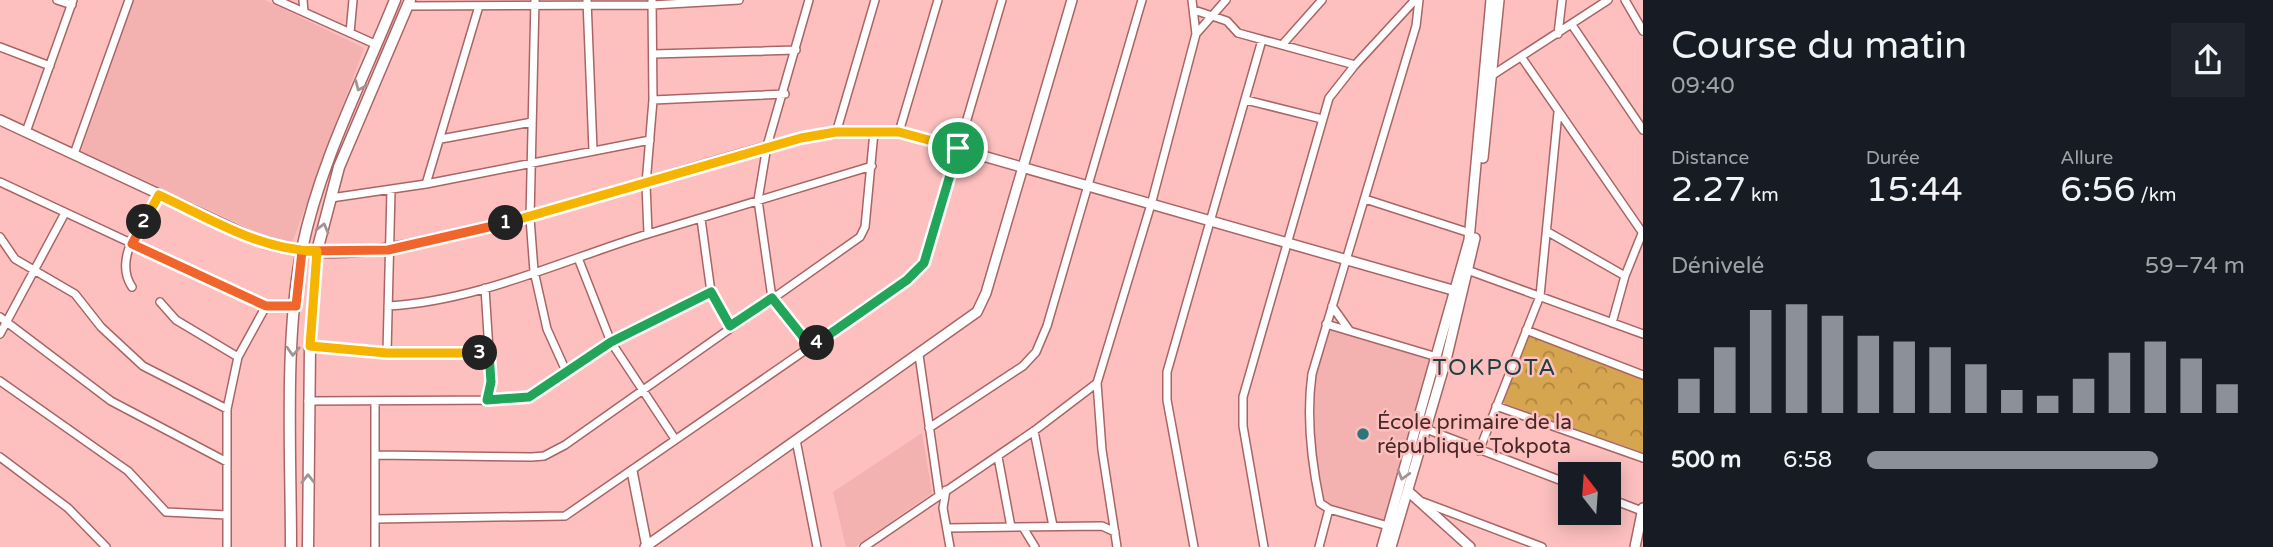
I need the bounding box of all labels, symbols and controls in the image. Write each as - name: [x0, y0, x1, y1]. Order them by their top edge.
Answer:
- text: Course du matin: [1671, 23, 1967, 69]
- button: share: [2171, 23, 2245, 97]
- text: 09:40: [1671, 72, 1735, 100]
- one-way arrow: [354, 79, 368, 91]
- pin: [928, 118, 988, 178]
- icon: arrive: [939, 129, 977, 167]
- text: Distance: [1671, 147, 1749, 169]
- text: Durée: [1866, 147, 1920, 169]
- text: Allure: [2060, 147, 2113, 169]
- text: 2.27: [1671, 169, 1746, 211]
- text: 15:44: [1866, 169, 1963, 211]
- text: 6:56: [2060, 169, 2135, 211]
- text: km: [1746, 184, 1779, 206]
- text: /km: [2135, 184, 2177, 206]
- pin: 2: [127, 204, 162, 240]
- pin: 1: [489, 206, 524, 241]
- text: 2: [138, 210, 149, 232]
- text: 1: [500, 211, 511, 233]
- one-way arrow: [315, 222, 329, 234]
- text: Dénivelé: [1671, 252, 1764, 280]
- text: 59–74 m: [2145, 252, 2245, 280]
- pin: 4: [800, 326, 834, 360]
- text: 4: [811, 331, 822, 353]
- pin: 3: [462, 336, 498, 370]
- text: 3: [474, 341, 485, 363]
- one-way arrow: [286, 346, 301, 357]
- district label: TOKPOTA: [1433, 354, 1557, 382]
- place label: École primaire de la république Tokpota: [1377, 410, 1572, 459]
- marker: École primaire de la république Tokpota: [1355, 426, 1371, 442]
- text: 500 m: [1671, 446, 1741, 474]
- text: 6:58: [1783, 446, 1832, 474]
- north arrow: [1558, 462, 1620, 525]
- map controls: [1558, 462, 1621, 525]
- one-way arrow: [1396, 468, 1411, 480]
- one-way arrow: [300, 473, 316, 484]

